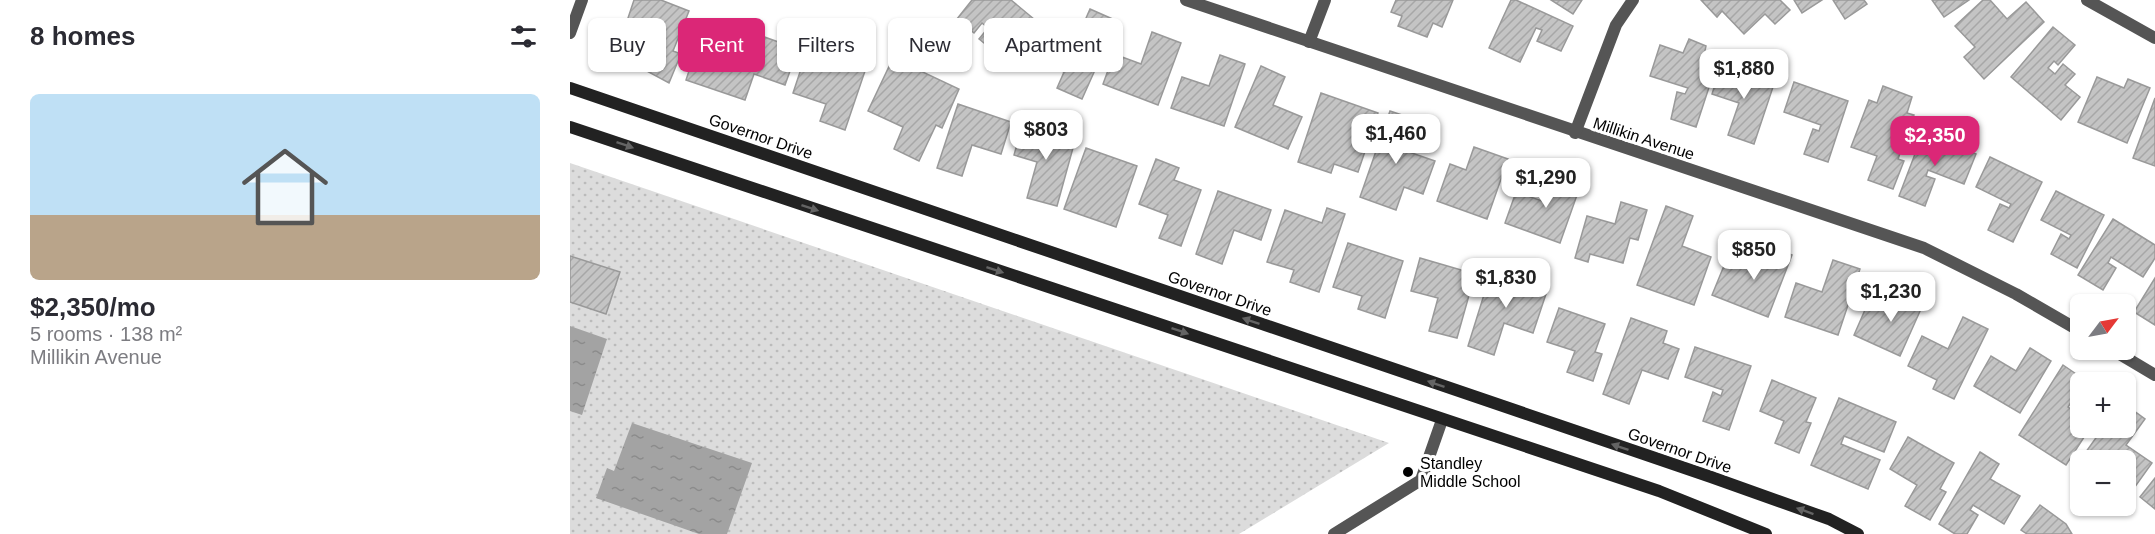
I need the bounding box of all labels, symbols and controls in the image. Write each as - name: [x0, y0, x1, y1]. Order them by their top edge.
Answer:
- chip: Buy: [588, 18, 666, 72]
- chip: Rent: [678, 18, 765, 72]
- chip: Filters: [777, 18, 876, 72]
- chip: New: [888, 18, 972, 72]
- chip: Apartment: [984, 18, 1123, 72]
- icon: filters: [507, 20, 540, 53]
- text: 8 homes: [30, 21, 136, 51]
- pin: $1,880: [1695, 49, 1793, 100]
- text: $1,880: [1713, 57, 1775, 79]
- pin: $803: [1010, 110, 1082, 161]
- street label: Governor Drive: [707, 111, 815, 162]
- pin: $1,460: [1347, 114, 1445, 165]
- street label: Millikin Avenue: [1591, 114, 1697, 163]
- pin: $2,350: [1886, 116, 1984, 167]
- text: $803: [1024, 118, 1068, 140]
- text: $1,460: [1365, 122, 1427, 144]
- text: $2,350: [1904, 124, 1966, 146]
- icon: home: [231, 133, 339, 241]
- one-way arrow: [616, 141, 634, 151]
- pin: $1,290: [1497, 158, 1595, 209]
- text: $1,290: [1515, 166, 1577, 188]
- one-way arrow: [801, 204, 819, 214]
- pin: $850: [1718, 230, 1790, 281]
- text: $850: [1732, 238, 1776, 260]
- pin: $1,830: [1457, 258, 1555, 309]
- one-way arrow: [986, 265, 1004, 275]
- text: $1,830: [1475, 266, 1537, 288]
- street label: Governor Drive: [1166, 268, 1274, 319]
- pin: $1,230: [1842, 272, 1940, 323]
- text: $1,230: [1860, 280, 1922, 302]
- text: $2,350/mo: [30, 292, 156, 322]
- north arrow: [2070, 294, 2136, 360]
- map controls: [2070, 294, 2136, 516]
- one-way arrow: [1242, 316, 1260, 326]
- text: 5 rooms · 138 m²: [30, 323, 182, 345]
- one-way arrow: [1171, 327, 1189, 337]
- text: Millikin Avenue: [30, 346, 162, 368]
- button: +: [2070, 372, 2136, 438]
- one-way arrow: [1427, 379, 1445, 388]
- street label: Governor Drive: [1626, 425, 1734, 476]
- one-way arrow: [1611, 441, 1629, 451]
- button: −: [2070, 450, 2136, 516]
- place label: Standley Middle School: [1420, 455, 1521, 490]
- marker: Standley Middle School: [1401, 465, 1415, 479]
- one-way arrow: [1795, 505, 1813, 515]

